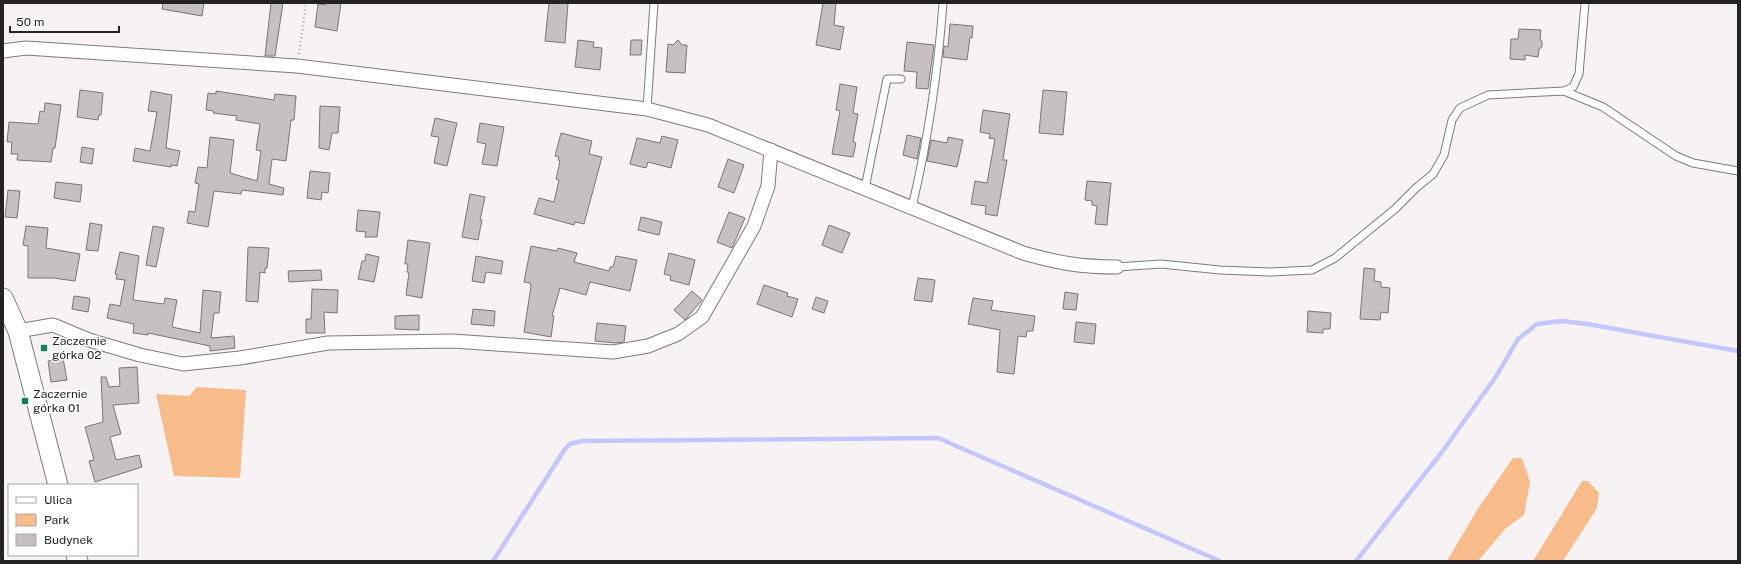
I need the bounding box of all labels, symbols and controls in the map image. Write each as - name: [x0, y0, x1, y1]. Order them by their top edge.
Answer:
- scale bar: [10, 8, 119, 34]
- text: 50 m: [16, 15, 44, 29]
- place label: Zaczernie górka 02: [52, 334, 107, 362]
- marker: Zaczernie górka 02: [39, 343, 49, 353]
- place label: Zaczernie górka 01: [33, 387, 88, 415]
- marker: Zaczernie górka 01: [20, 396, 30, 406]
- legend: [8, 484, 138, 556]
- text: Ulica: [44, 493, 72, 507]
- text: Park: [44, 513, 70, 527]
- text: Budynek: [44, 533, 93, 547]

